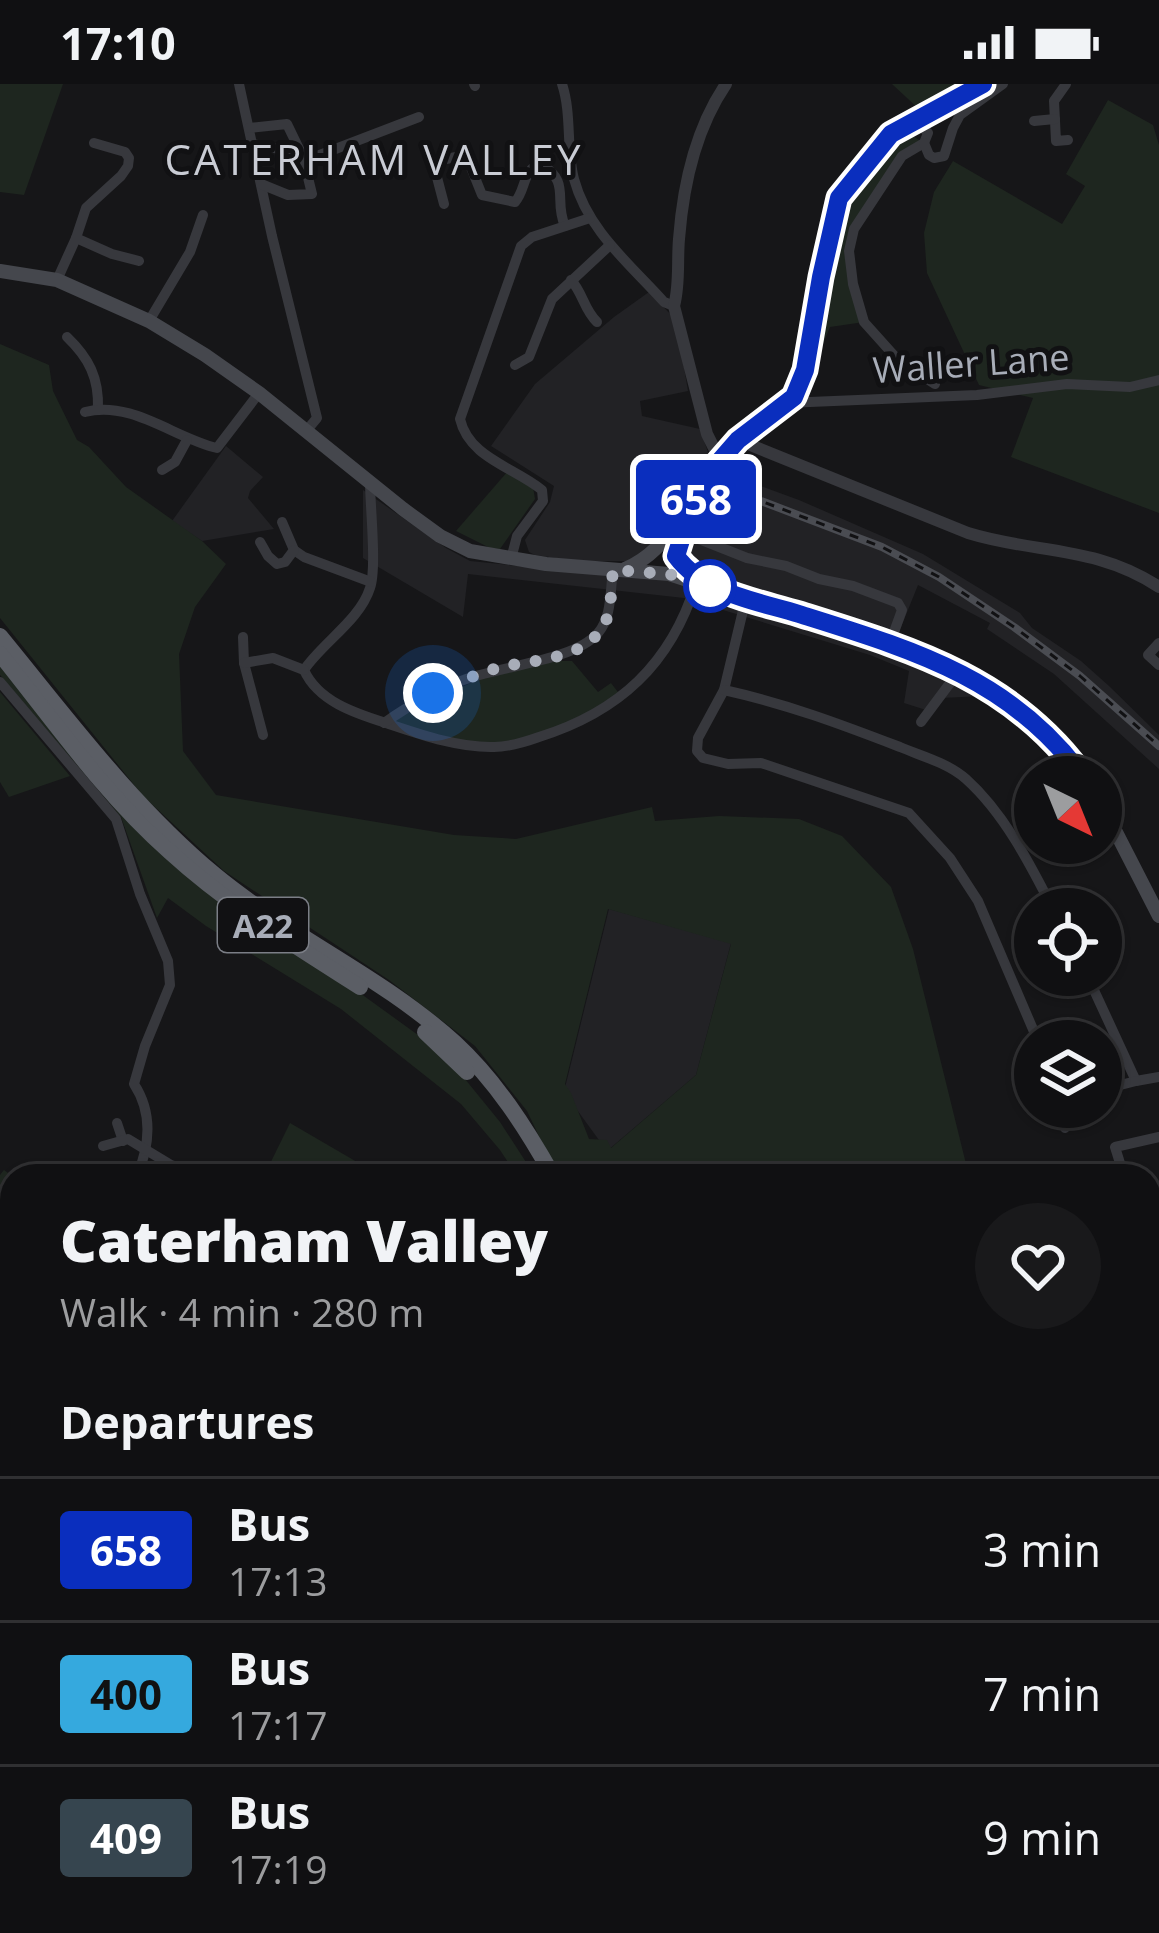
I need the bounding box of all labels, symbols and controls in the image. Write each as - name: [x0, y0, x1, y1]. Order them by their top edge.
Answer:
- text: 17:10: [60, 12, 176, 73]
- district label: CATERHAM VALLEY: [165, 130, 583, 187]
- street label: Waller Lane: [871, 332, 1071, 394]
- line badge: 658: [627, 460, 765, 538]
- text: 658: [660, 470, 732, 527]
- unlabelled marker: [685, 561, 735, 611]
- your location: [403, 663, 463, 723]
- north arrow: [1014, 756, 1122, 864]
- map controls: [1014, 756, 1122, 1128]
- button: locate: [1014, 888, 1122, 996]
- road number: A22: [218, 898, 308, 952]
- button: layers: [1014, 1020, 1122, 1128]
- text: Caterham Valley: [60, 1201, 548, 1279]
- button: heart: [975, 1203, 1101, 1329]
- text: Walk · 4 min · 280 m: [60, 1285, 424, 1338]
- text: Departures: [60, 1391, 315, 1452]
- text: Bus: [228, 1493, 310, 1554]
- text: 3 min: [983, 1519, 1101, 1580]
- text: 658: [90, 1521, 162, 1578]
- text: 17:13: [228, 1554, 327, 1607]
- text: Bus: [228, 1637, 310, 1698]
- text: 7 min: [983, 1663, 1101, 1724]
- text: 400: [90, 1665, 162, 1722]
- text: 17:17: [228, 1698, 327, 1751]
- text: Bus: [228, 1781, 310, 1842]
- text: 9 min: [983, 1807, 1101, 1868]
- text: 409: [90, 1809, 162, 1866]
- text: 17:19: [228, 1842, 327, 1895]

